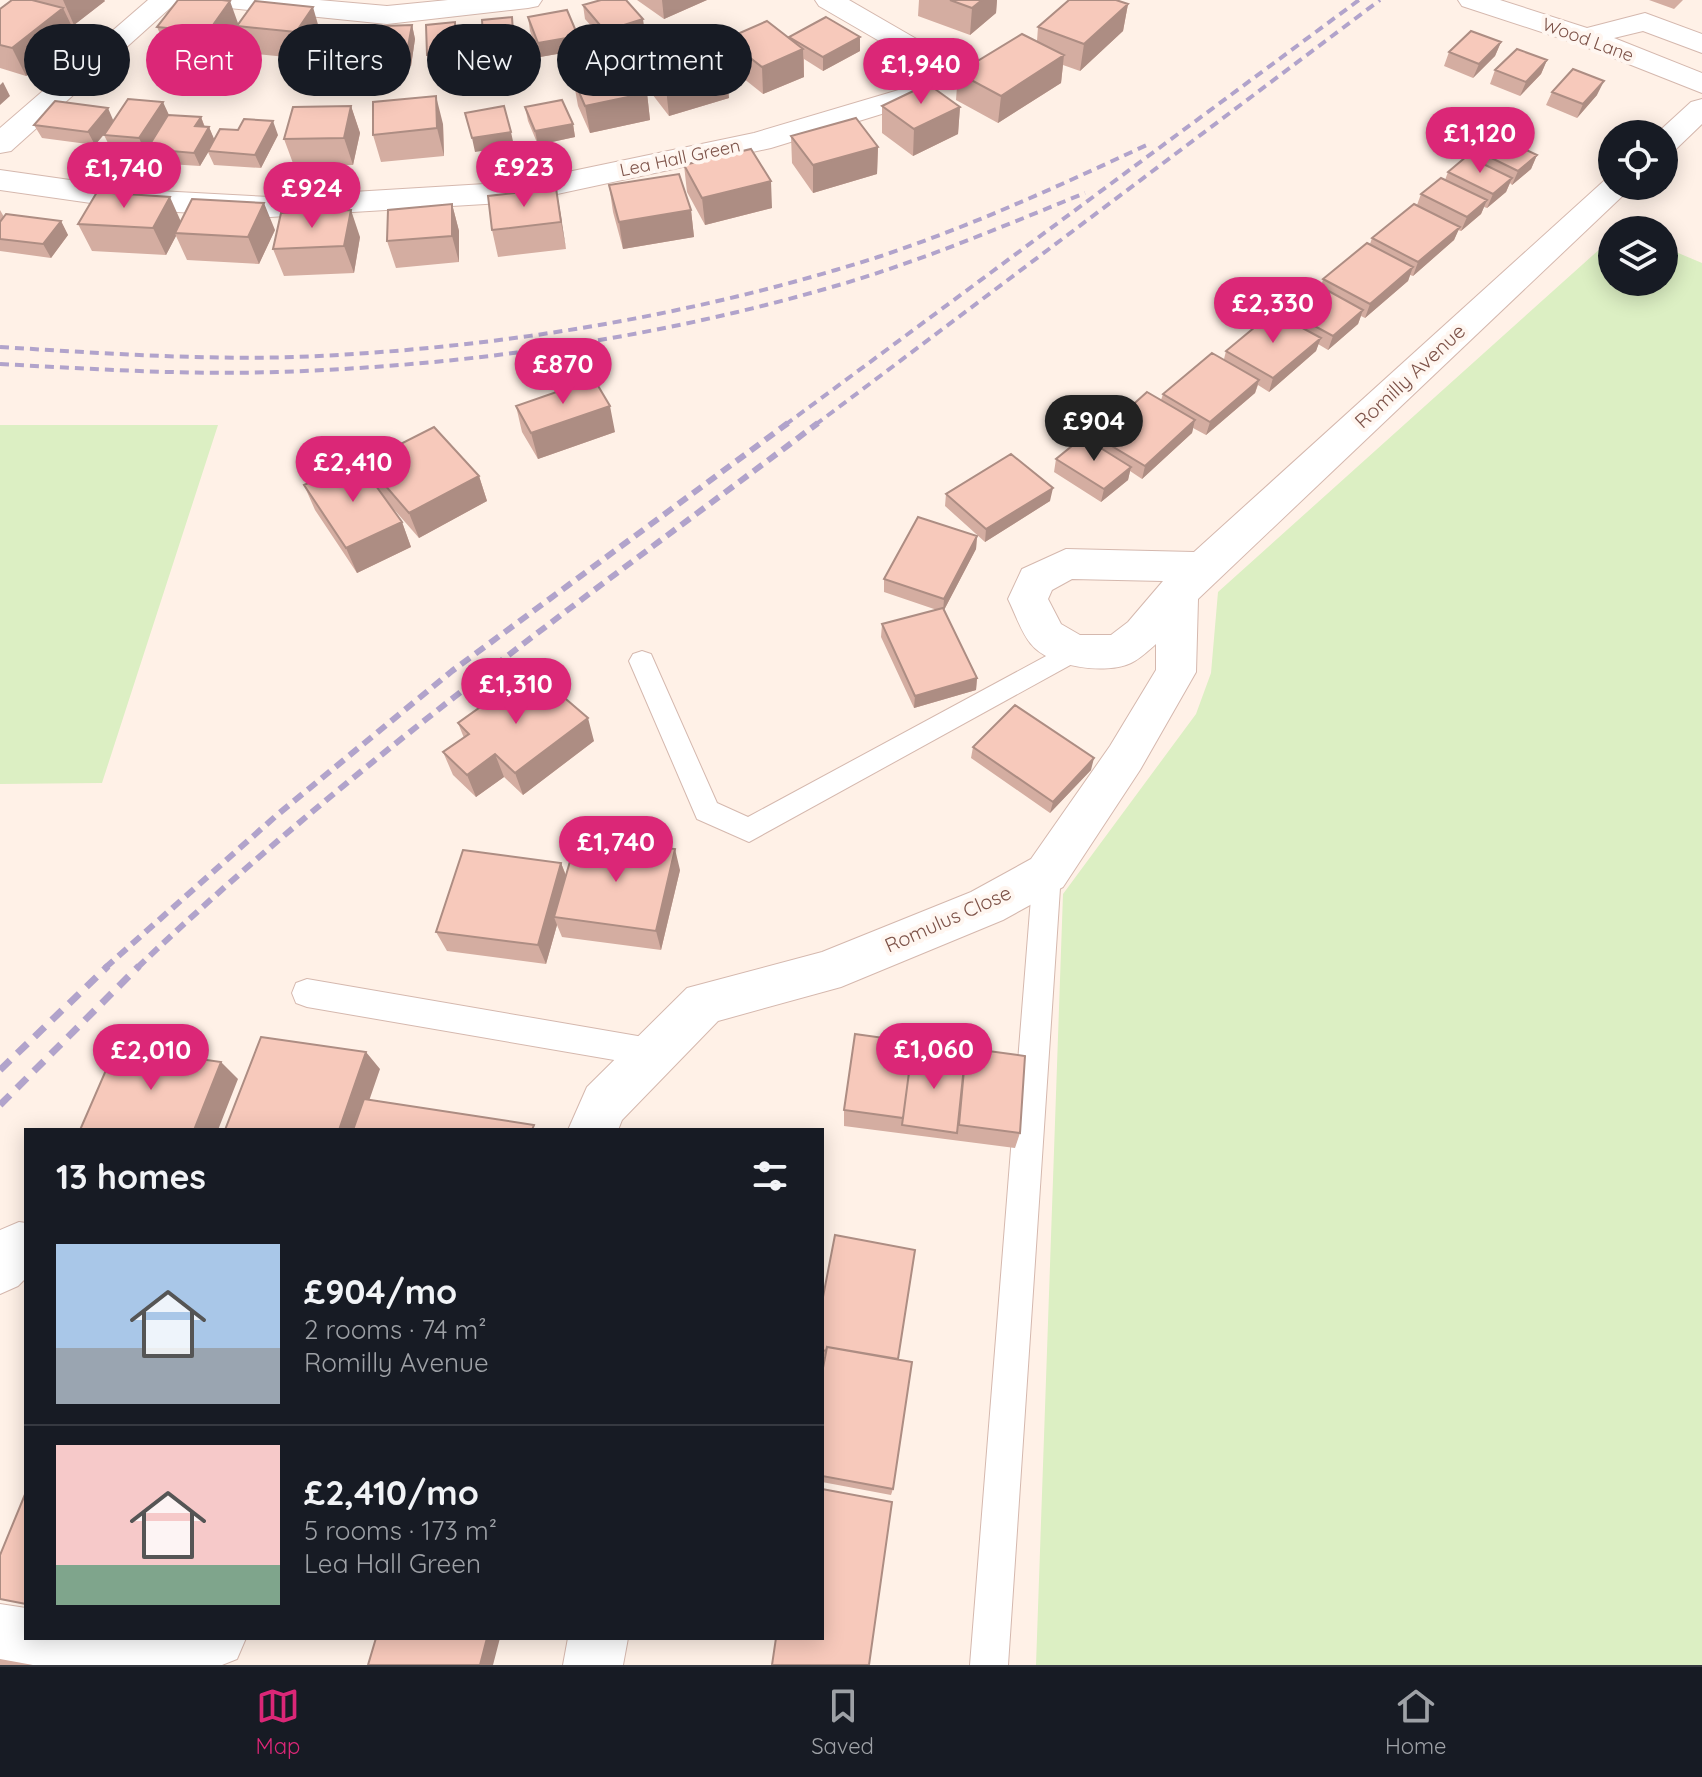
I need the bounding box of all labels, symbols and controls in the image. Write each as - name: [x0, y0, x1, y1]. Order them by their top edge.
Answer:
- street label: Wood Lane: [1539, 12, 1637, 67]
- chip: Buy: [24, 24, 130, 96]
- chip: Rent: [146, 24, 262, 96]
- chip: Filters: [278, 24, 411, 96]
- chip: New: [427, 24, 541, 96]
- chip: Apartment: [557, 24, 752, 96]
- pin: £1,940: [856, 38, 986, 106]
- text: £1,940: [881, 47, 961, 80]
- pin: £1,120: [1415, 107, 1545, 175]
- text: £1,120: [1444, 116, 1516, 149]
- map controls: [1598, 120, 1678, 296]
- button: locate: [1598, 120, 1678, 200]
- street label: Lea Hall Green: [618, 134, 742, 181]
- pin: £923: [477, 141, 571, 209]
- pin: £1,740: [59, 142, 189, 210]
- text: £923: [494, 150, 554, 183]
- text: £1,740: [85, 151, 163, 184]
- pin: £924: [265, 162, 359, 230]
- text: £924: [281, 171, 343, 204]
- button: layers: [1598, 216, 1678, 296]
- pin: £2,330: [1208, 277, 1338, 345]
- text: £2,330: [1232, 286, 1314, 319]
- street label: Romilly Avenue: [1349, 318, 1470, 433]
- pin: £870: [516, 338, 610, 406]
- text: £870: [533, 347, 593, 380]
- pin: £904: [1047, 395, 1141, 463]
- text: £904: [1063, 404, 1125, 437]
- pin: £2,410: [288, 436, 418, 504]
- text: £2,410: [314, 445, 392, 478]
- pin: £1,310: [451, 658, 581, 726]
- text: £1,310: [479, 667, 553, 700]
- pin: £1,740: [551, 816, 681, 884]
- text: £1,740: [577, 825, 655, 858]
- street label: Romulus Close: [881, 879, 1015, 958]
- pin: £1,060: [869, 1023, 999, 1091]
- pin: £2,010: [86, 1024, 216, 1092]
- text: £1,060: [894, 1032, 974, 1065]
- text: £2,010: [111, 1033, 191, 1066]
- icon: filters: [748, 1154, 792, 1198]
- text: 13 homes: [56, 1155, 206, 1198]
- text: £904/mo: [304, 1270, 457, 1313]
- icon: home: [120, 1276, 216, 1372]
- text: 2 rooms · 74 m²: [304, 1313, 487, 1346]
- text: Romilly Avenue: [304, 1346, 489, 1379]
- text: £2,410/mo: [304, 1471, 479, 1514]
- icon: home: [120, 1477, 216, 1573]
- text: 5 rooms · 173 m²: [304, 1514, 497, 1547]
- text: Lea Hall Green: [304, 1547, 481, 1580]
- tab: Map: [255, 1684, 300, 1760]
- tab: Saved: [811, 1684, 874, 1760]
- tab: Home: [1385, 1684, 1447, 1760]

